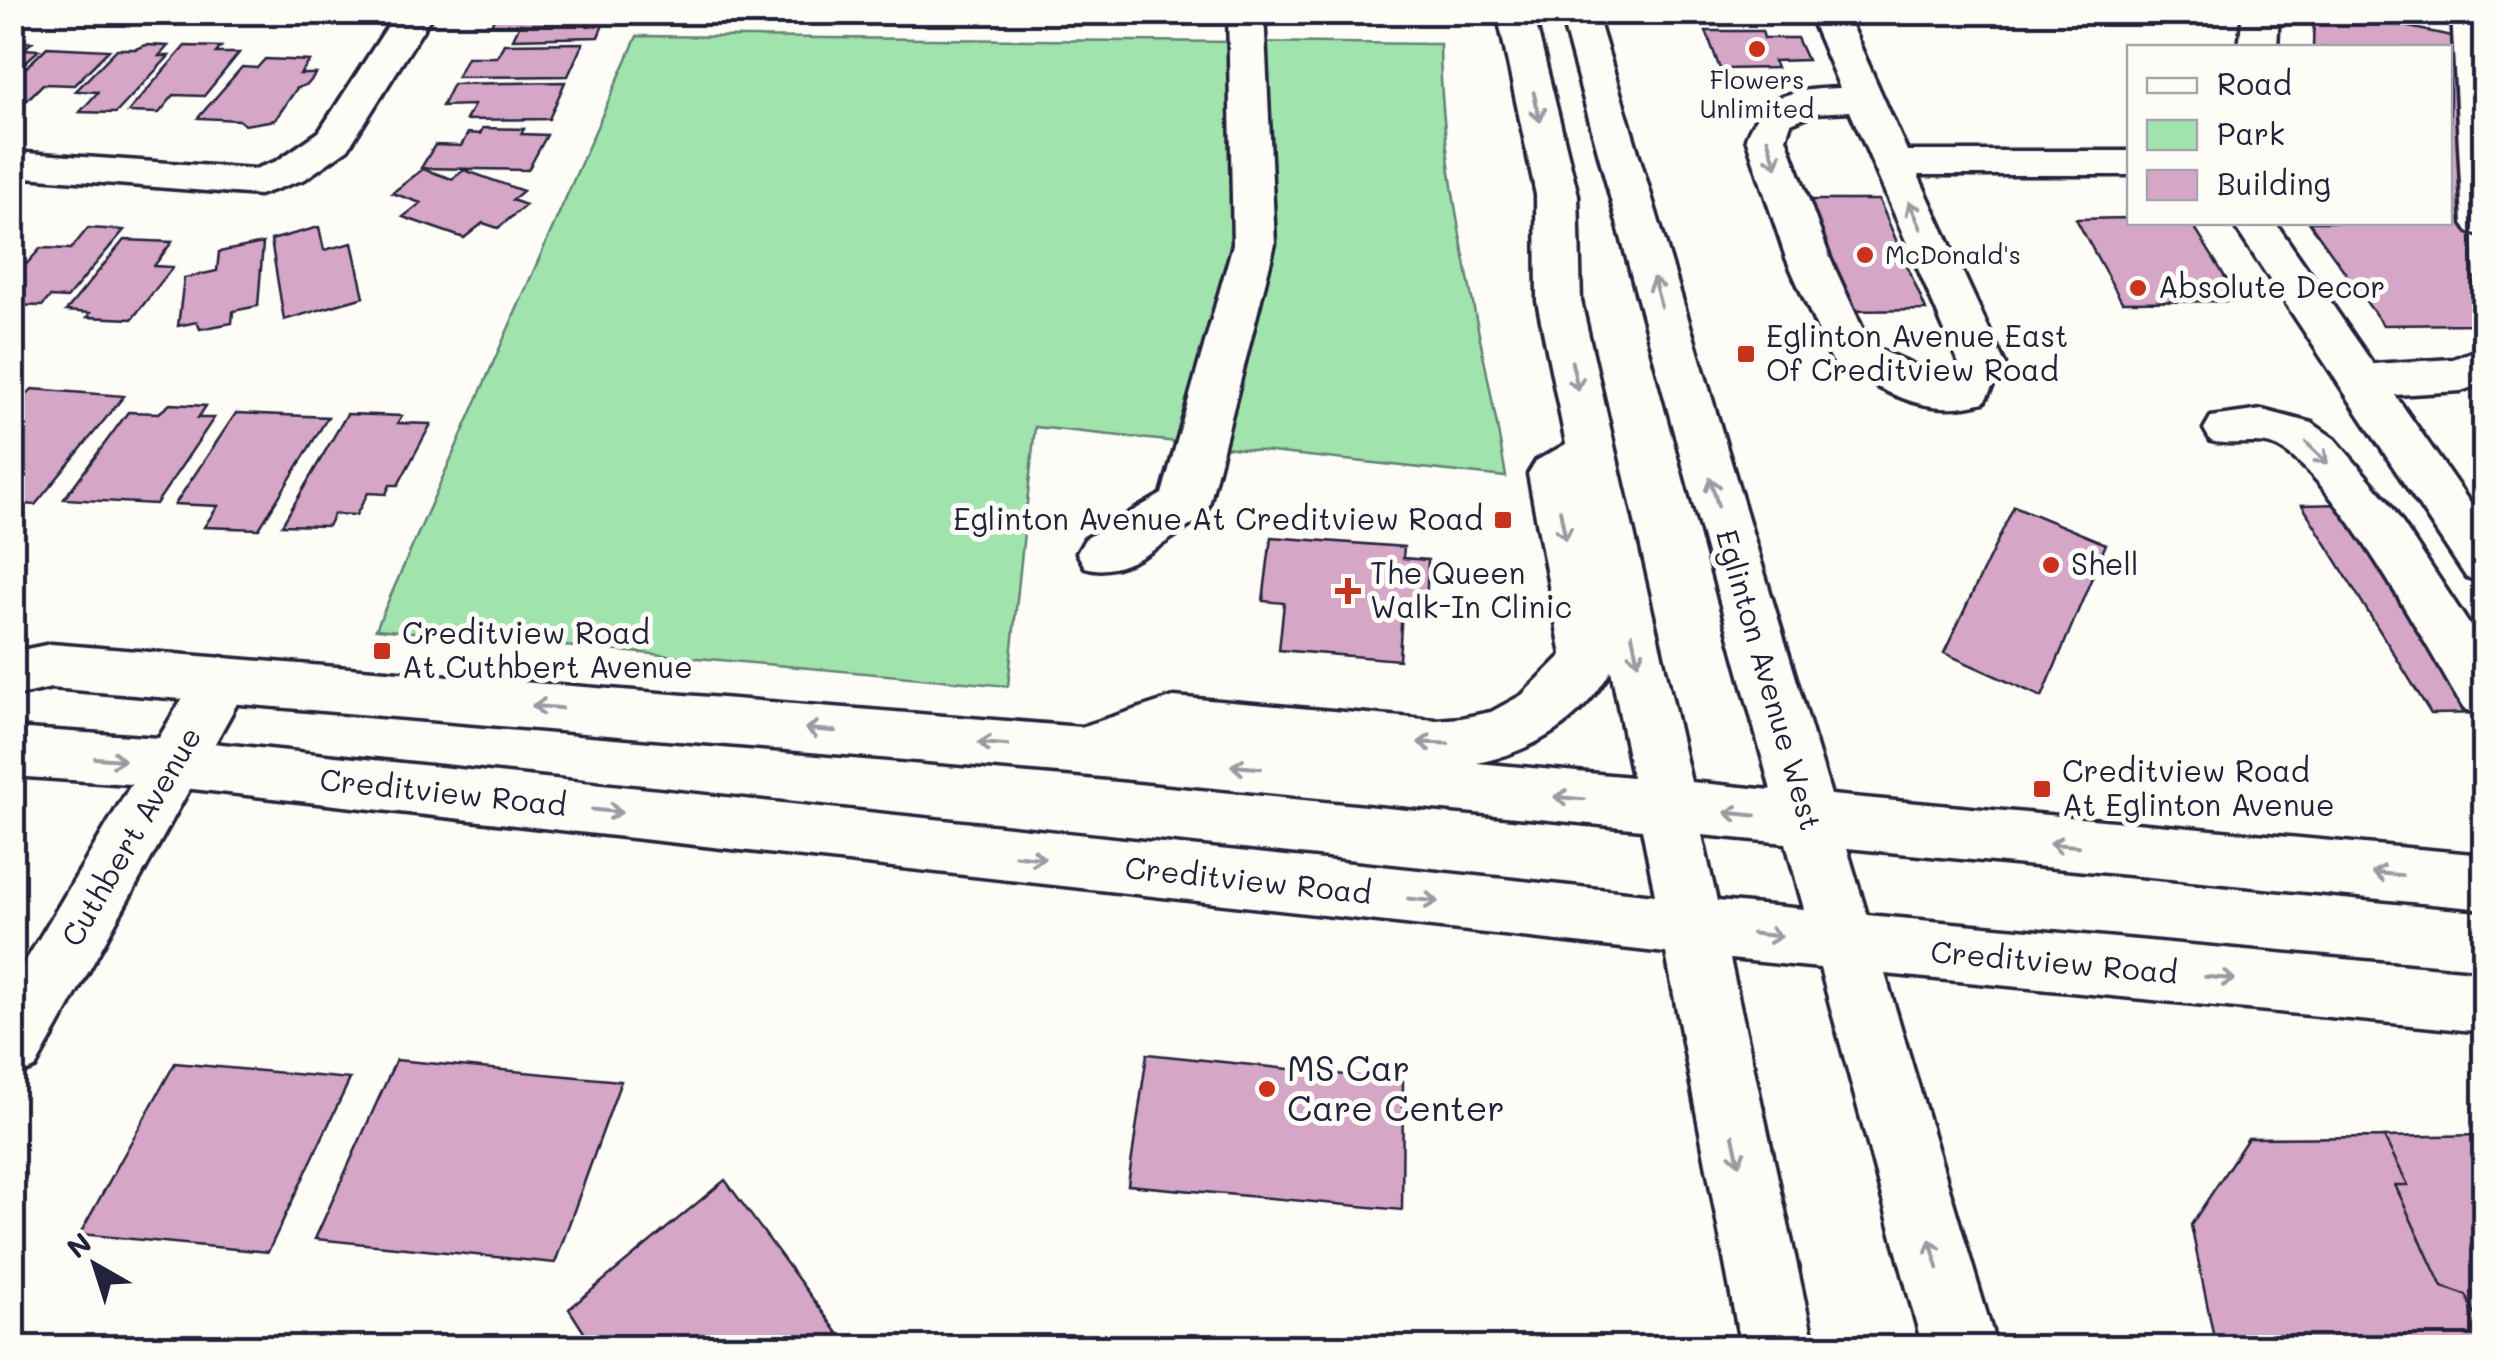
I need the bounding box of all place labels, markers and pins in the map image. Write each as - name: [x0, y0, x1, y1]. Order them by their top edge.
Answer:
- marker: Flowers Unlimited: [1746, 38, 1768, 60]
- place label: Flowers Unlimited: [1700, 63, 1814, 124]
- place label: McDonald's: [1885, 238, 2021, 270]
- marker: McDonald's: [1854, 244, 1876, 266]
- place label: Absolute Decor: [2158, 266, 2385, 306]
- marker: Absolute Decor: [2127, 277, 2149, 299]
- place label: Eglinton Avenue East Of Creditview Road: [1766, 315, 2068, 389]
- marker: Eglinton Avenue East Of Creditview Road: [1735, 343, 1757, 365]
- place label: Eglinton Avenue At Creditview Road: [953, 498, 1483, 538]
- marker: Eglinton Avenue At Creditview Road: [1492, 509, 1514, 531]
- place label: Shell: [2071, 543, 2138, 583]
- place label: The Queen Walk-In Clinic: [1370, 552, 1572, 626]
- marker: Shell: [2040, 554, 2062, 576]
- marker: The Queen Walk-In Clinic: [1335, 578, 1361, 604]
- place label: Creditview Road At Cuthbert Avenue: [402, 612, 693, 686]
- marker: Creditview Road At Cuthbert Avenue: [371, 640, 393, 662]
- place label: Creditview Road At Eglinton Avenue: [2062, 750, 2335, 824]
- marker: Creditview Road At Eglinton Avenue: [2031, 778, 2053, 800]
- place label: MS Car Care Center: [1287, 1044, 1505, 1130]
- marker: MS Car Care Center: [1256, 1078, 1278, 1100]

